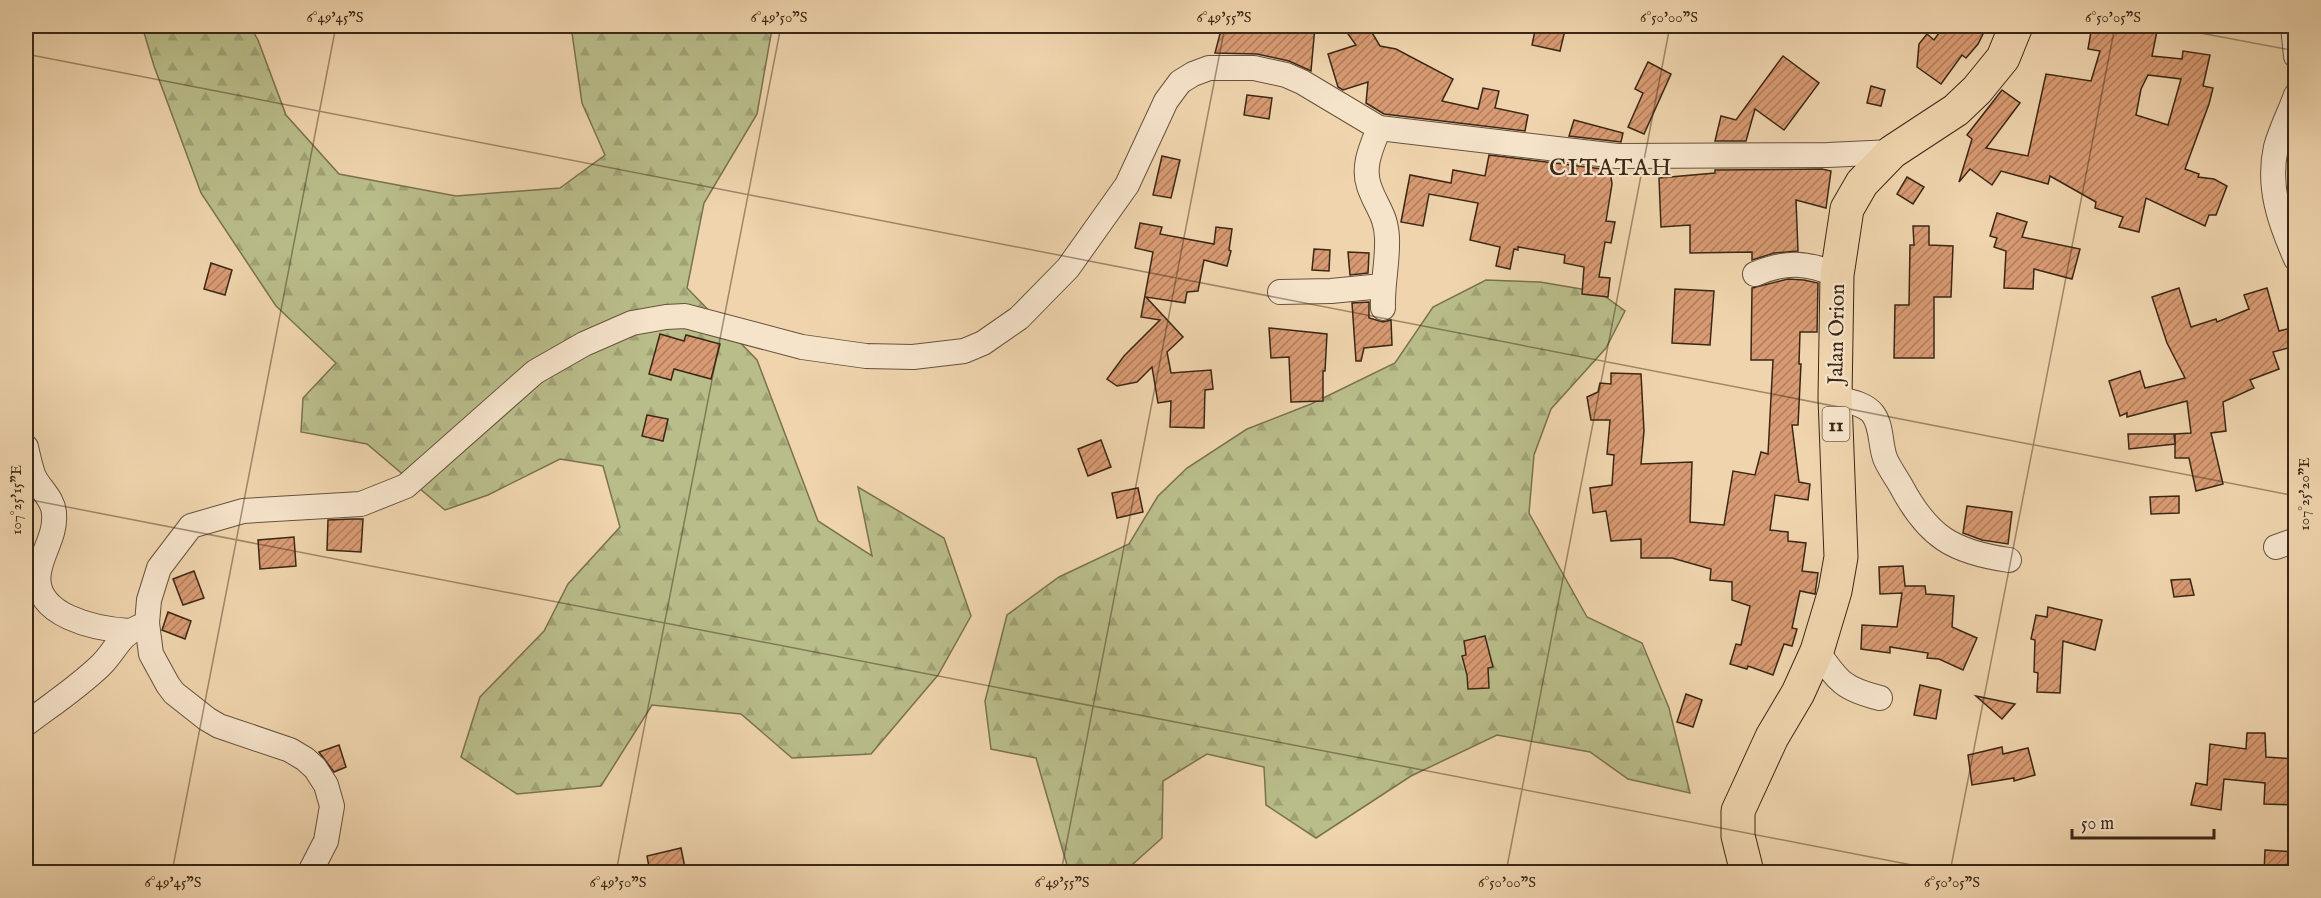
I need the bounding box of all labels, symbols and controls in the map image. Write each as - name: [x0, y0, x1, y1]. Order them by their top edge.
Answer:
- text: 6°49'45"S: [307, 8, 364, 27]
- text: 6°49'50"S: [750, 8, 808, 27]
- text: 6°49'55"S: [1196, 8, 1252, 27]
- text: 6°50'00"S: [1640, 8, 1698, 27]
- text: 6°50'05"S: [2085, 8, 2141, 27]
- district label: CITATAH: [1549, 153, 1673, 184]
- street label: Jalan Orion: [1823, 283, 1852, 387]
- road number: 11: [1822, 407, 1850, 441]
- text: 107°25'20"E: [2295, 457, 2314, 531]
- text: 107°25'15"E: [7, 465, 26, 535]
- scale bar: [2072, 802, 2214, 840]
- text: 50 m: [2081, 813, 2114, 836]
- text: 6°49'45"S: [145, 873, 202, 892]
- text: 6°49'50"S: [589, 873, 647, 892]
- text: 6°49'55"S: [1034, 873, 1090, 892]
- text: 6°50'00"S: [1478, 873, 1536, 892]
- text: 6°50'05"S: [1924, 873, 1980, 892]

